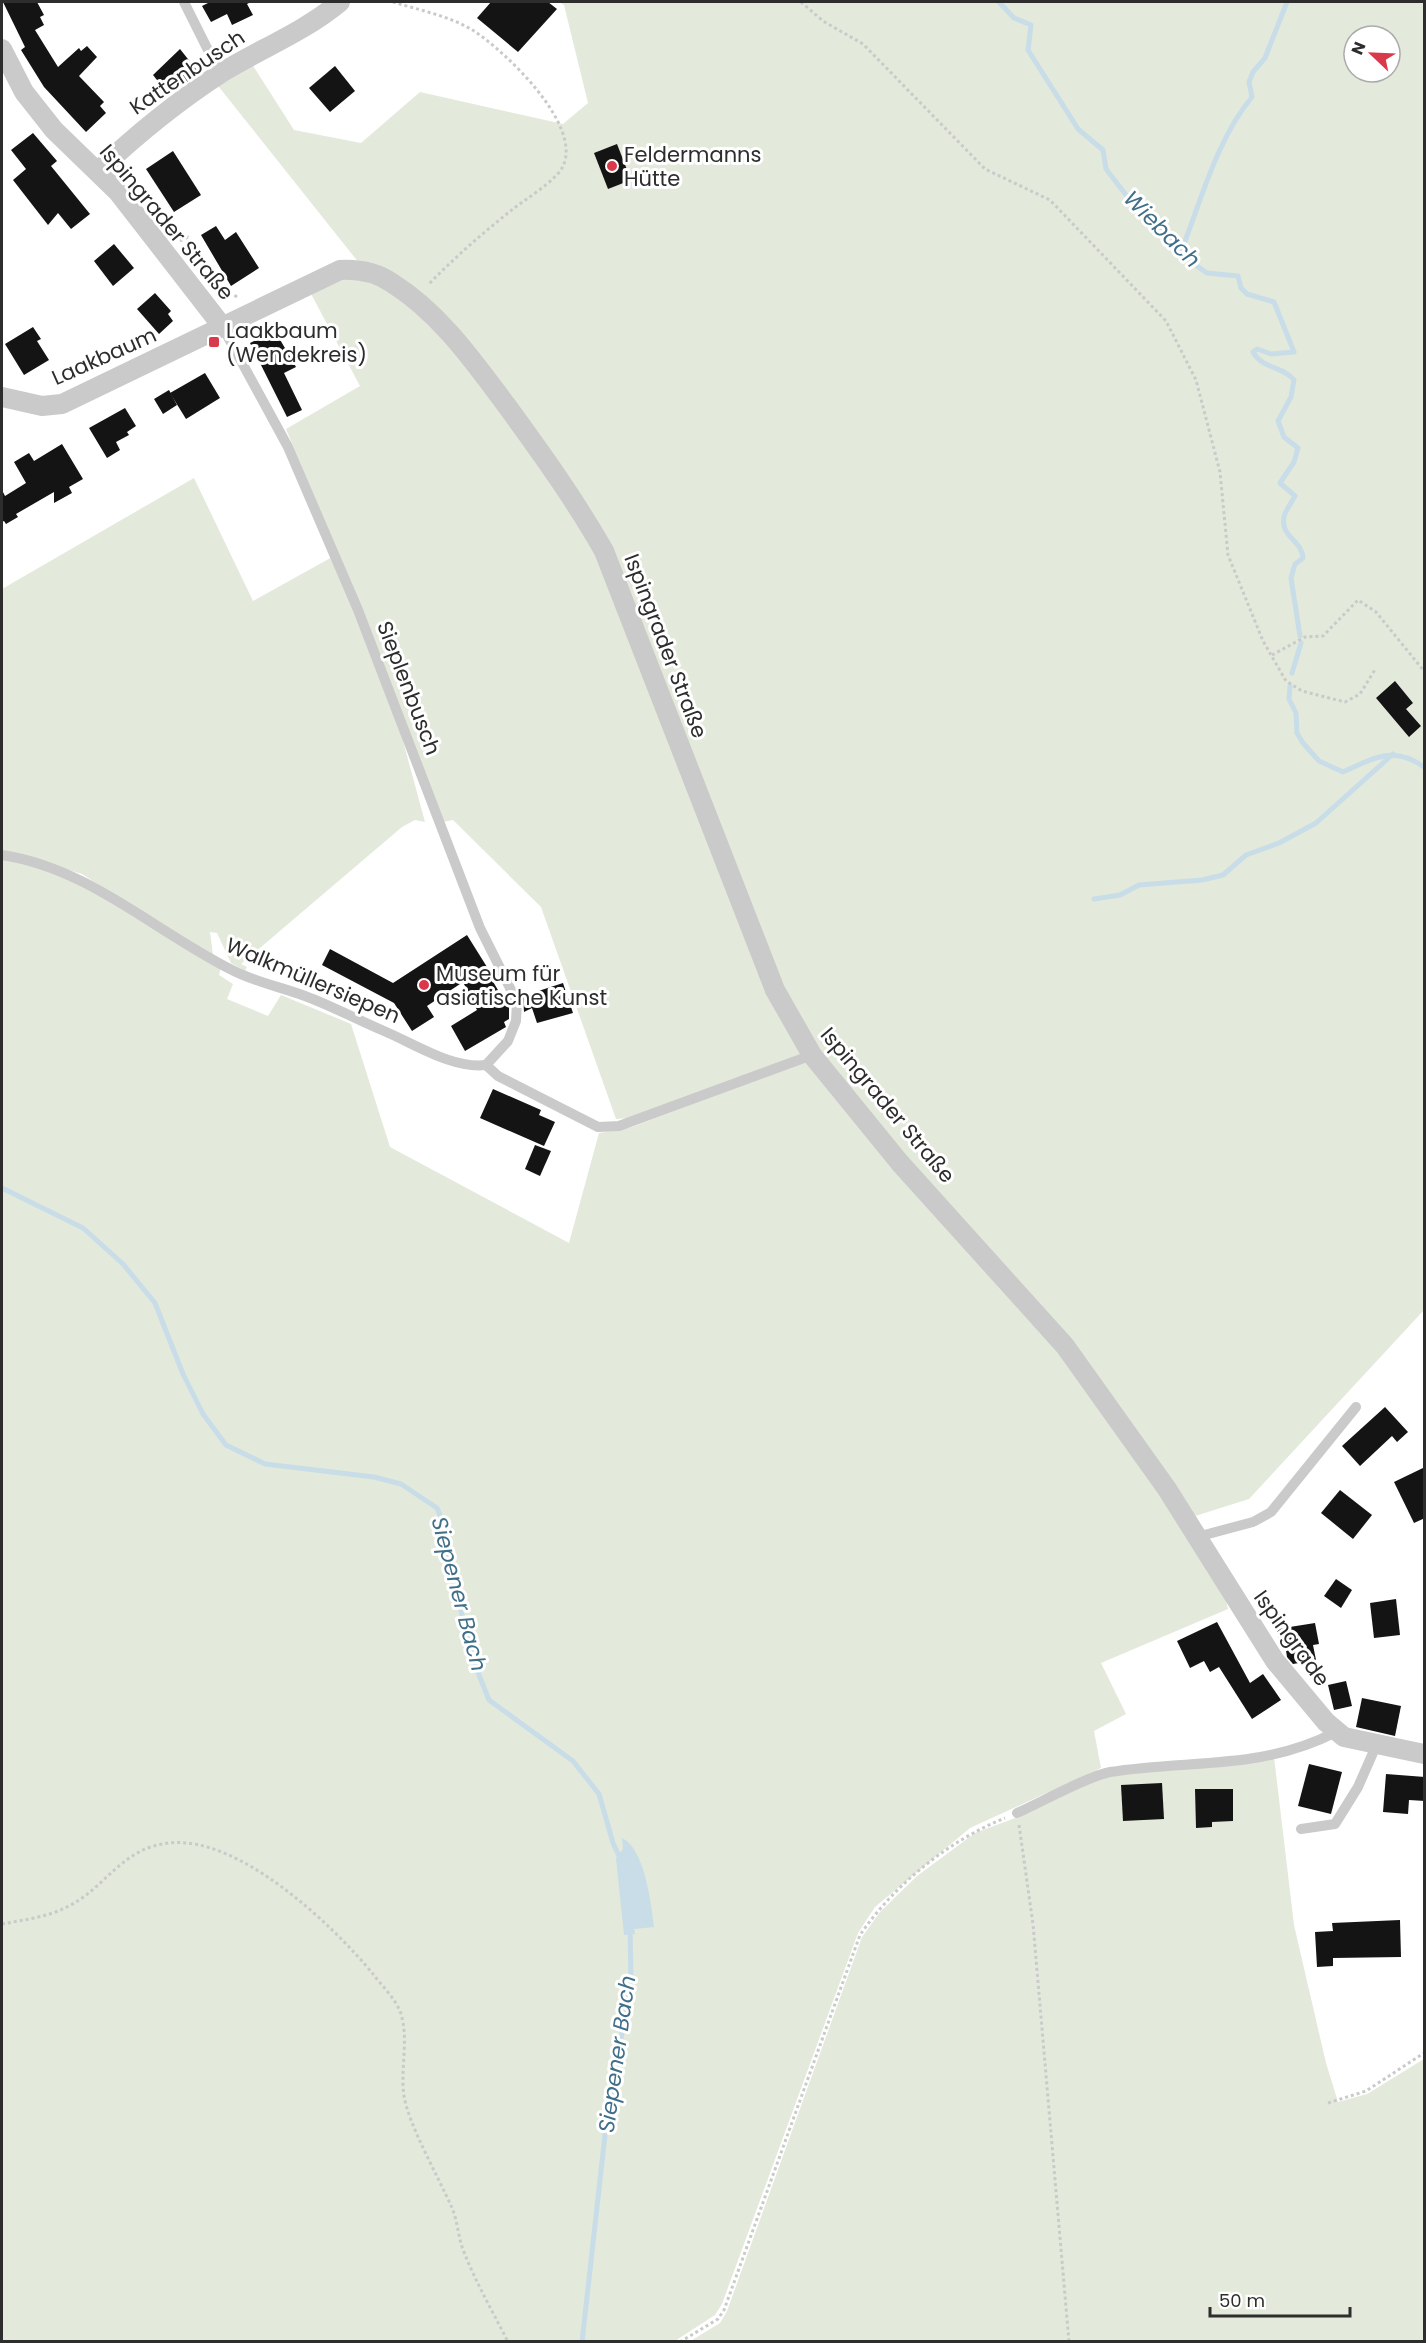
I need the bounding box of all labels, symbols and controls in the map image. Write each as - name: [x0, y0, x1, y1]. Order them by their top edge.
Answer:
- street label: Kattenbusch: [124, 23, 250, 121]
- north arrow: [1342, 24, 1402, 84]
- text: N: [1346, 38, 1372, 58]
- street label: Ispingrader Straße: [93, 138, 241, 306]
- place label: Feldermanns Hütte: [624, 140, 762, 193]
- marker: Feldermanns Hütte: [605, 159, 619, 173]
- water label: Wiebach: [1116, 183, 1208, 275]
- place label: Laakbaum (Wendekreis): [226, 316, 367, 369]
- street label: Laakbaum: [47, 320, 161, 392]
- marker: Laakbaum (Wendekreis): [207, 335, 221, 349]
- street label: Ispingrader Straße: [617, 550, 715, 742]
- street label: Sieplenbusch: [370, 617, 448, 759]
- street label: Walkmüllersiepen: [221, 930, 405, 1030]
- place label: Museum für asiatische Kunst: [436, 959, 607, 1012]
- marker: Museum für asiatische Kunst: [417, 978, 431, 992]
- street label: Ispingrader Straße: [814, 1021, 962, 1189]
- water label: Siepener Bach: [423, 1513, 495, 1675]
- street label: Ispingrade: [1247, 1584, 1337, 1692]
- water label: Siepener Bach: [591, 1973, 643, 2135]
- scale bar: [1210, 2280, 1350, 2318]
- text: 50 m: [1219, 2288, 1265, 2313]

